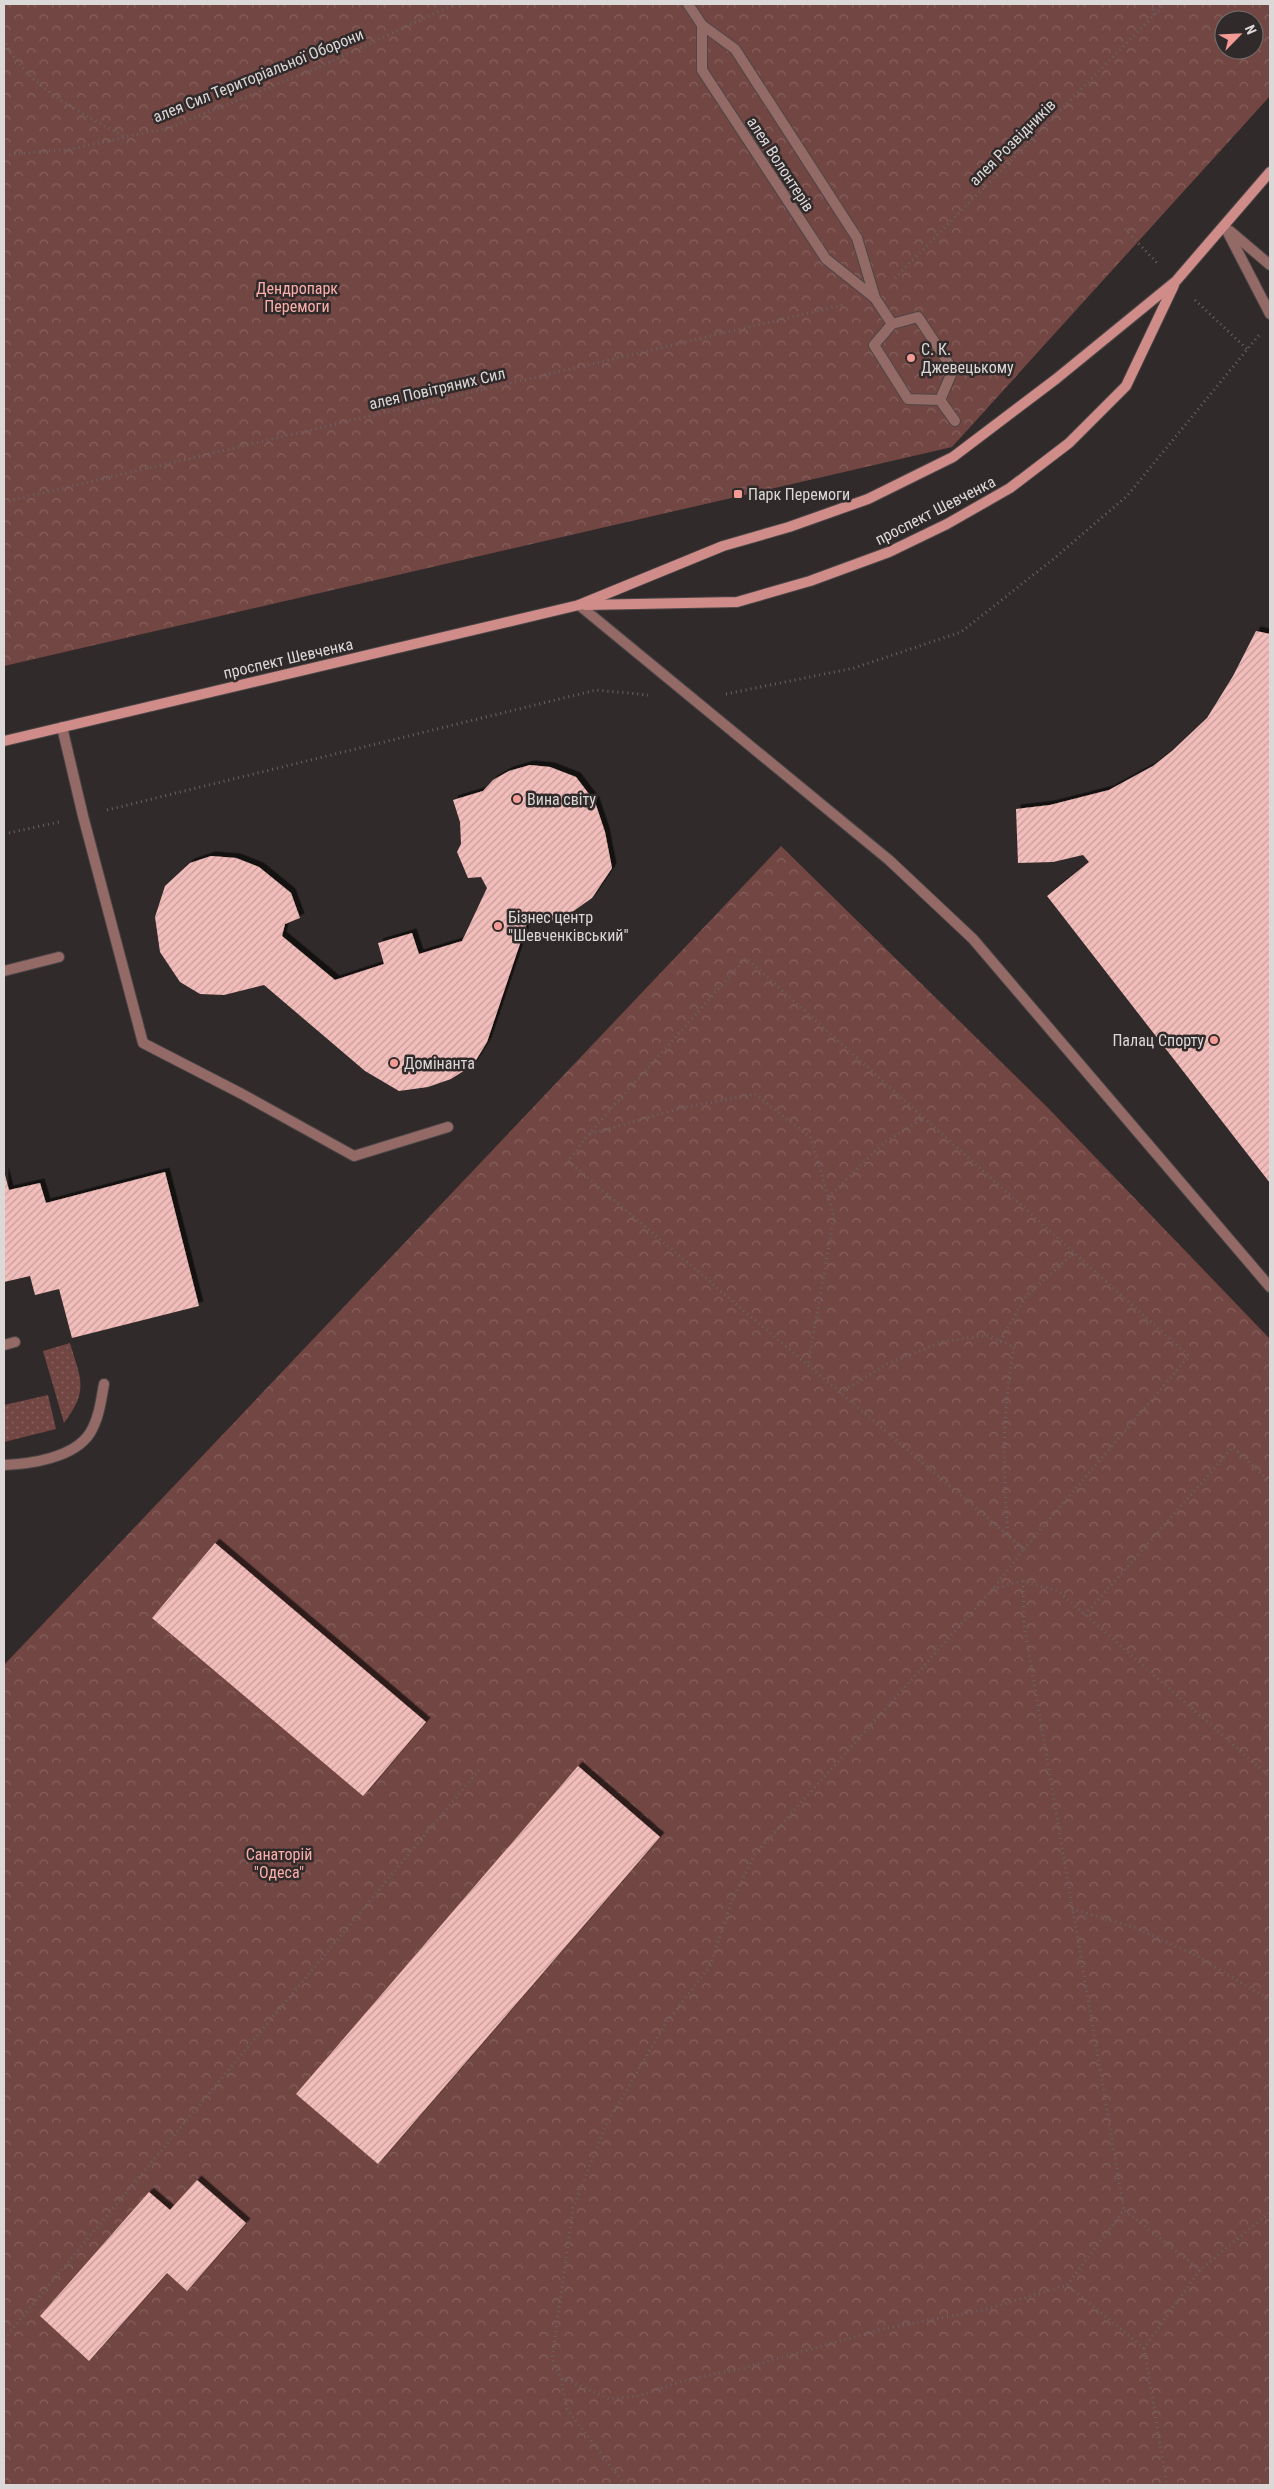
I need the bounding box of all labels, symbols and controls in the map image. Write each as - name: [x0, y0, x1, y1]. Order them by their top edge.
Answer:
- north arrow: [1214, 10, 1264, 60]
- text: N: [1242, 23, 1260, 37]
- street label: алея Сил Територіальної Оборони: [150, 24, 366, 126]
- street label: алея Розвідників: [965, 95, 1060, 190]
- street label: алея Волонтерів: [743, 113, 818, 215]
- park label: Дендропарк Перемоги: [256, 279, 338, 316]
- place label: С. К. Джевецькому: [921, 340, 1014, 377]
- marker: С. К. Джевецькому: [905, 352, 917, 364]
- street label: алея Повітряних Сил: [367, 364, 507, 413]
- street label: проспект Шевченка: [872, 472, 999, 549]
- place label: Парк Перемоги: [748, 485, 850, 504]
- marker: Парк Перемоги: [732, 488, 744, 500]
- street label: проспект Шевченка: [221, 634, 355, 683]
- place label: Вина світу: [527, 790, 596, 809]
- marker: Вина світу: [511, 793, 523, 805]
- place label: Бізнес центр "Шевченківський": [508, 908, 629, 945]
- marker: Бізнес центр "Шевченківський": [492, 920, 504, 932]
- place label: Палац Спорту: [1112, 1031, 1204, 1050]
- marker: Палац Спорту: [1208, 1034, 1220, 1046]
- place label: Домінанта: [404, 1054, 475, 1073]
- marker: Домінанта: [388, 1057, 400, 1069]
- park label: Санаторій "Одеса": [246, 1845, 312, 1882]

